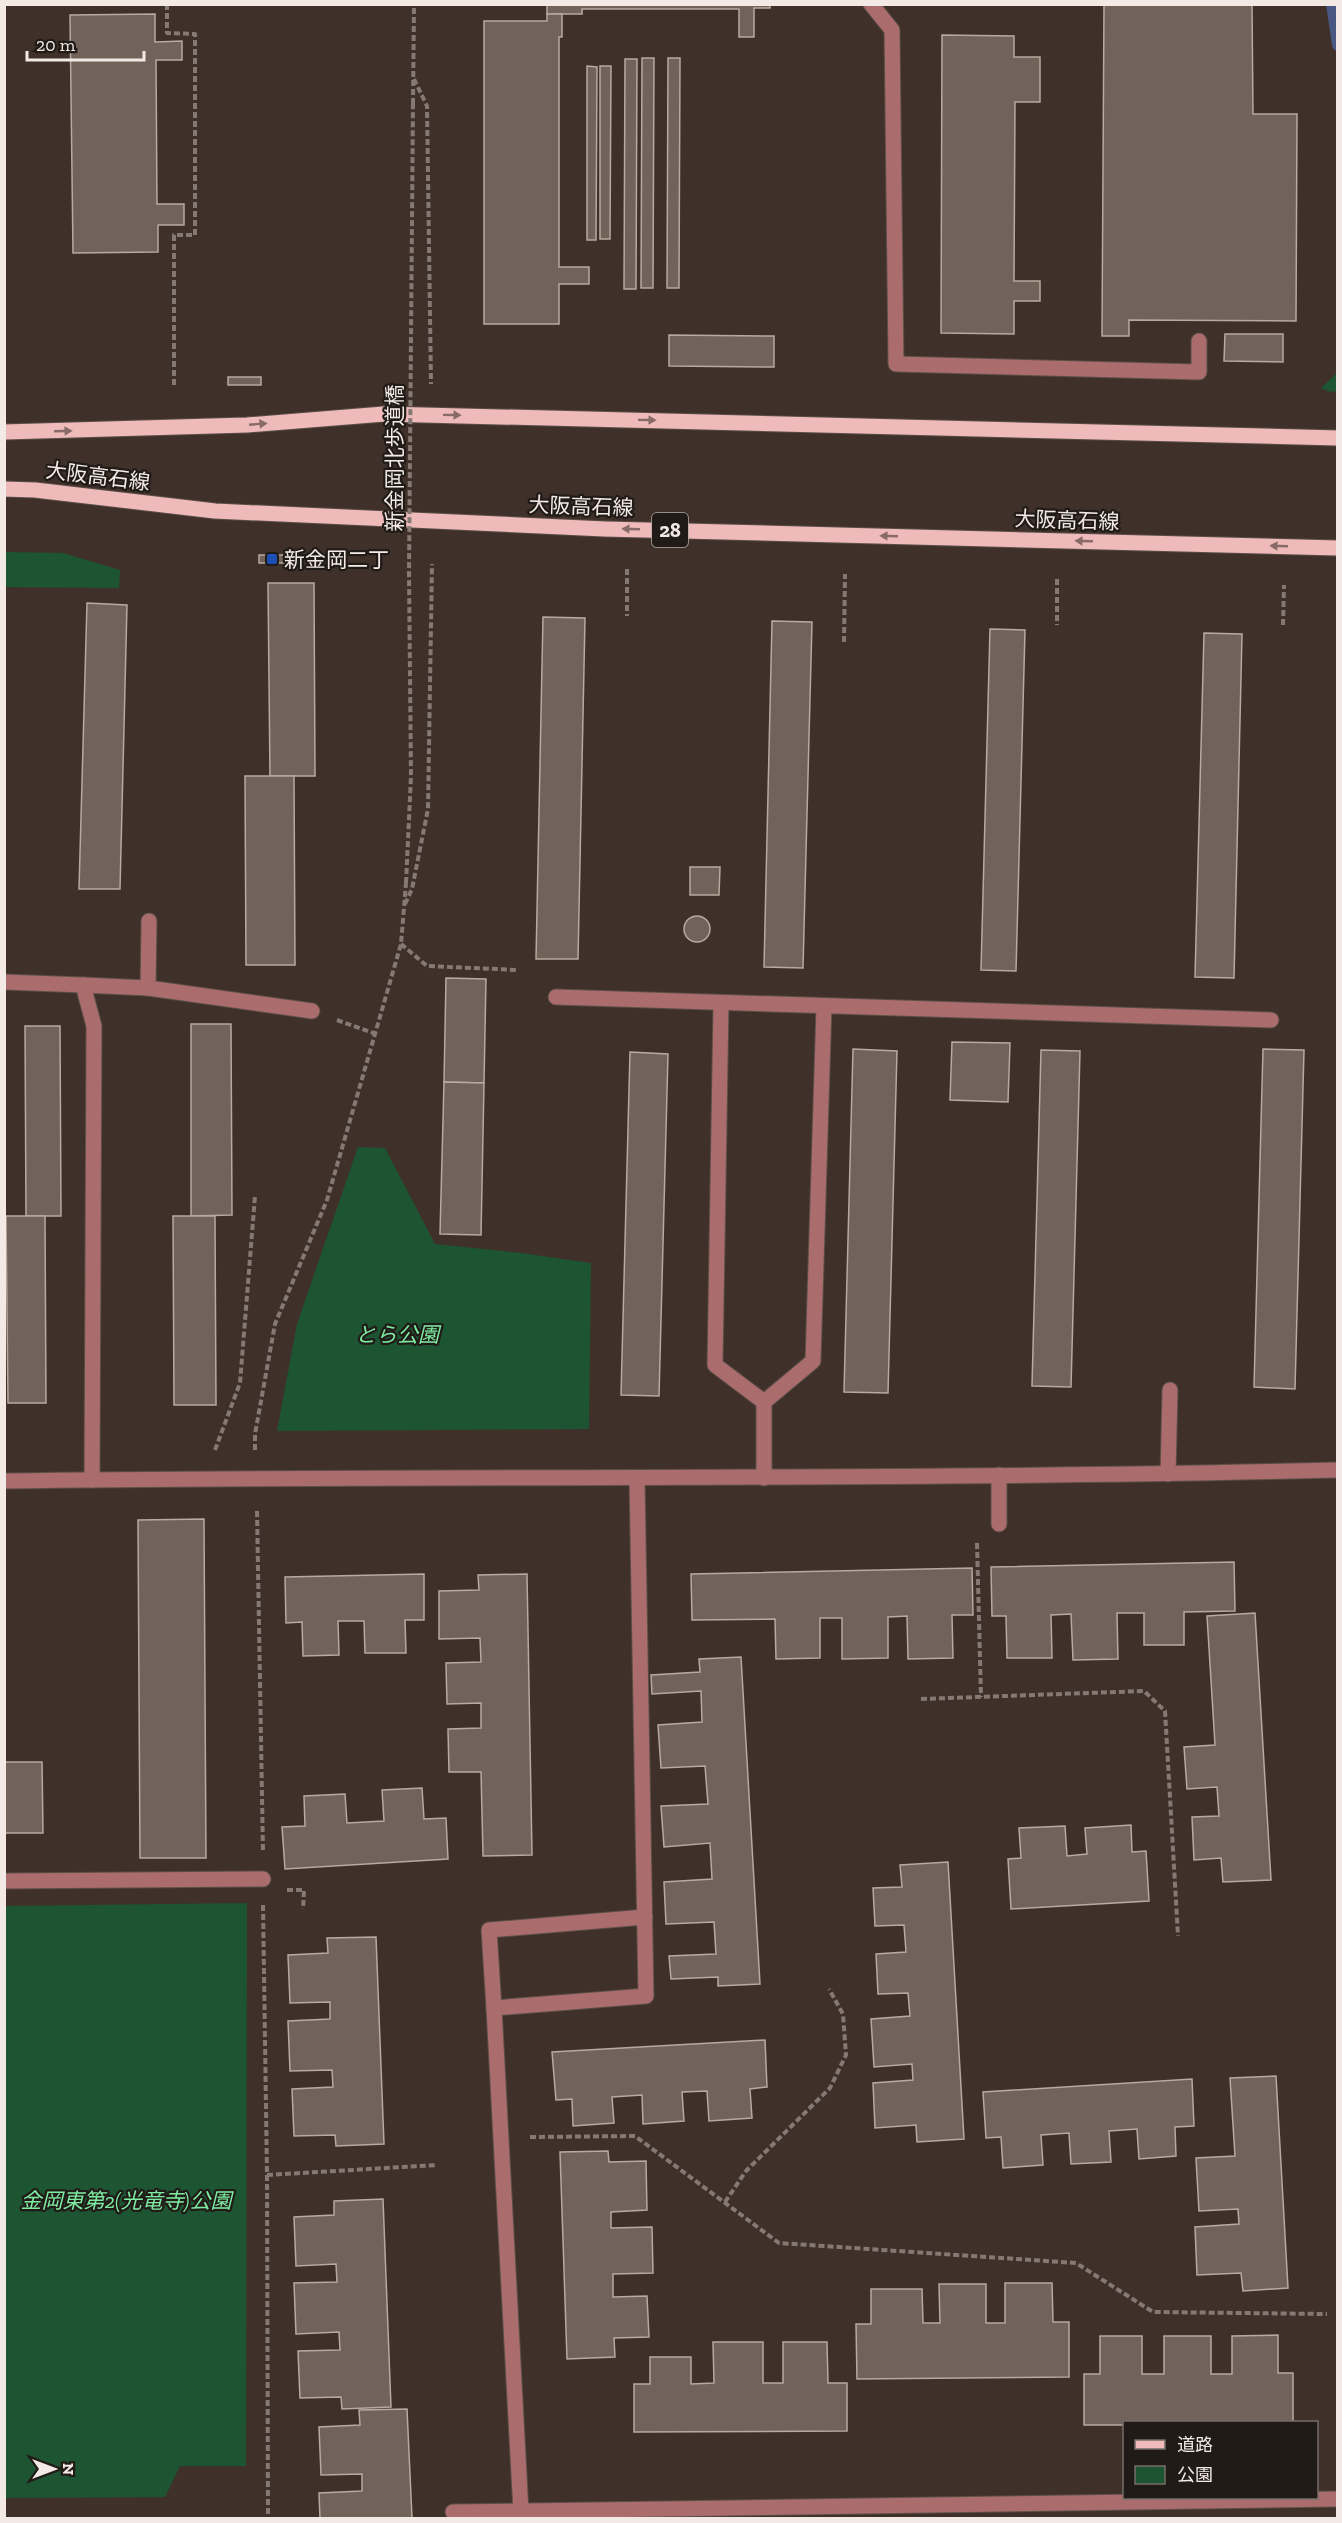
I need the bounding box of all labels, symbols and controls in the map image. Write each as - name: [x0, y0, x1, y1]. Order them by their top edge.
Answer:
- scale bar: [27, 24, 144, 62]
- text: 20 m: [36, 34, 76, 56]
- street label: 新金岡北歩道橋: [382, 385, 407, 532]
- one-way arrow: [443, 411, 462, 420]
- one-way arrow: [638, 416, 657, 425]
- one-way arrow: [248, 419, 267, 429]
- one-way arrow: [53, 427, 72, 436]
- street label: 大阪高石線: [44, 457, 152, 495]
- street label: 大阪高石線: [528, 492, 634, 520]
- street label: 大阪高石線: [1014, 506, 1120, 534]
- road number: 28: [652, 513, 688, 547]
- one-way arrow: [622, 525, 641, 534]
- one-way arrow: [880, 531, 899, 541]
- one-way arrow: [1075, 536, 1094, 546]
- one-way arrow: [1270, 542, 1289, 551]
- place label: 新金岡二丁: [284, 547, 389, 572]
- marker: 新金岡二丁: [265, 552, 279, 566]
- park label: とら公園: [355, 1322, 442, 1347]
- park label: 金岡東第2(光竜寺)公園: [20, 2188, 235, 2213]
- legend: [1123, 2421, 1318, 2499]
- text: 道路: [1177, 2434, 1213, 2456]
- north arrow: [24, 2439, 84, 2499]
- text: N: [59, 2463, 78, 2475]
- text: 公園: [1177, 2464, 1213, 2486]

